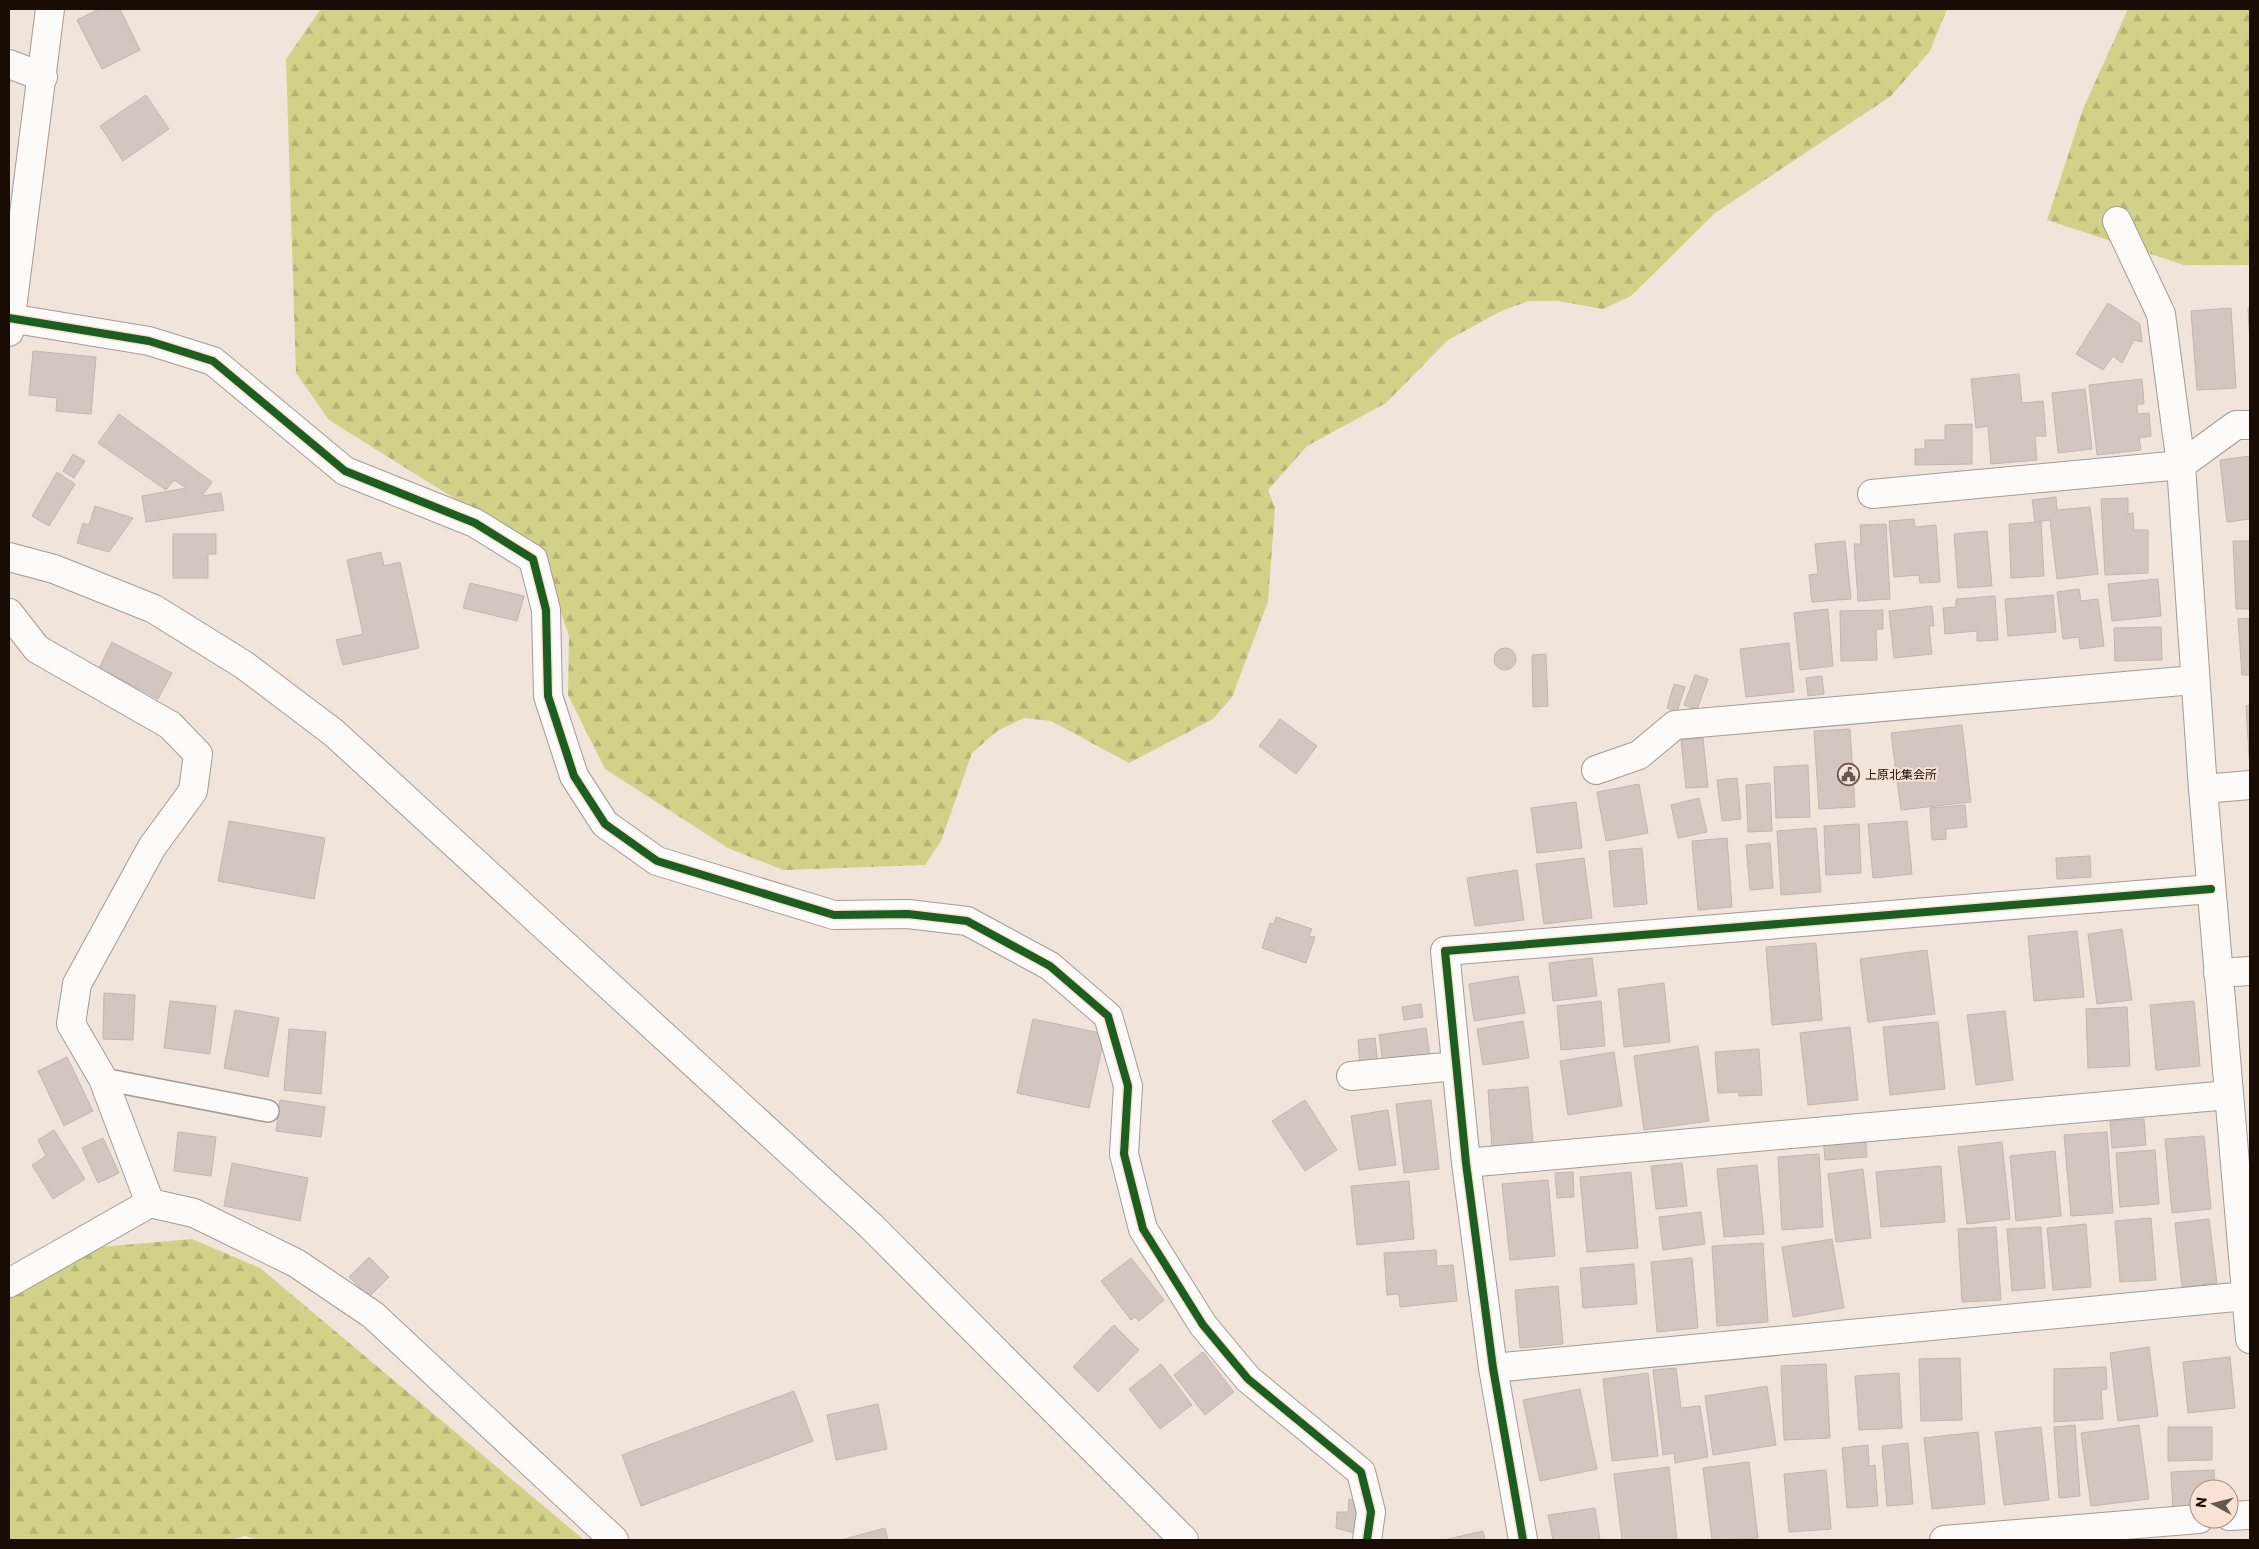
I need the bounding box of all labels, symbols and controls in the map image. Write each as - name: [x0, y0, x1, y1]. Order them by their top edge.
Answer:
- public building icon: 上原北集会所: [1837, 763, 1861, 787]
- place label: 上原北集会所: [1865, 767, 1937, 781]
- north arrow: [2189, 1479, 2239, 1529]
- text: N: [2192, 1496, 2210, 1509]

